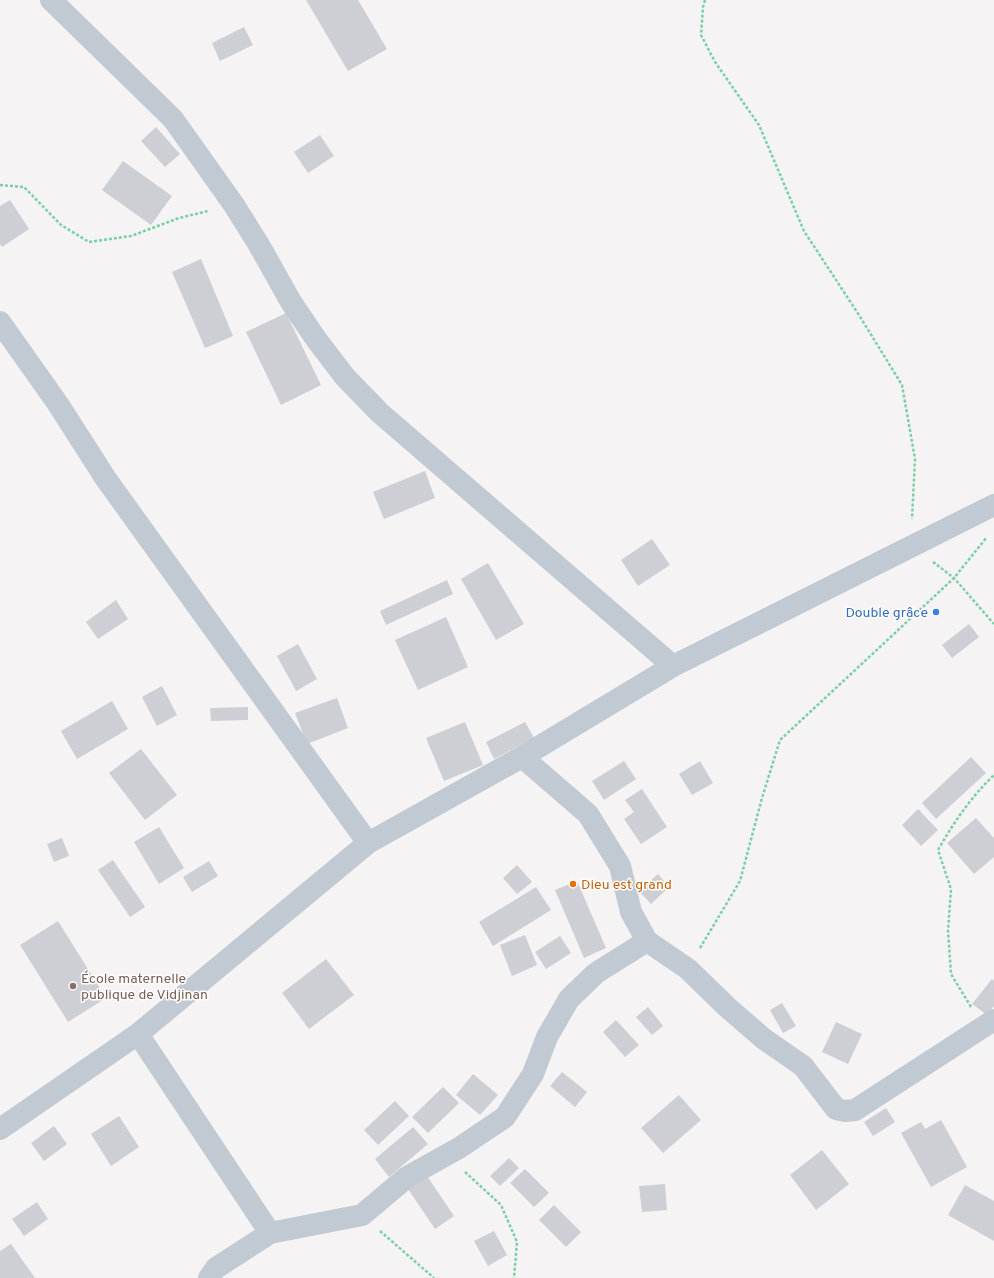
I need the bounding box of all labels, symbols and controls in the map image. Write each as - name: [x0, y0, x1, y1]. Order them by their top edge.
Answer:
- place label: Double grâce: [845, 605, 928, 622]
- marker: Double grâce: [931, 607, 941, 617]
- place label: Dieu est grand: [581, 877, 672, 894]
- marker: Dieu est grand: [568, 879, 578, 889]
- place label: École maternelle publique de Vidjinan: [81, 970, 208, 1004]
- marker: École maternelle publique de Vidjinan: [68, 981, 78, 991]

